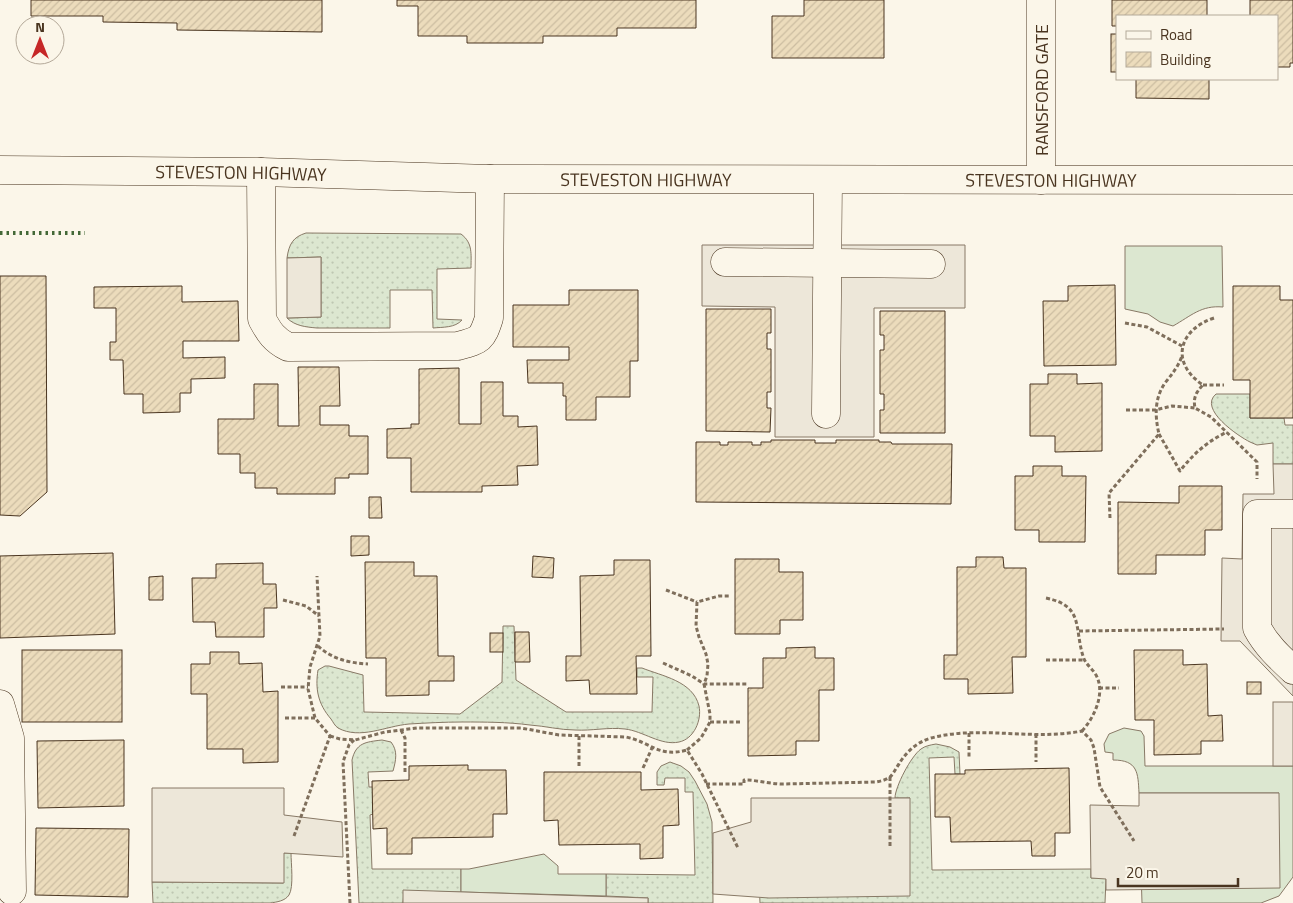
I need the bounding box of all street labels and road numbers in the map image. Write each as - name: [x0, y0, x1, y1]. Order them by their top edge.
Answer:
- street label: RANSFORD GATE: [1028, 24, 1055, 156]
- street label: STEVESTON HIGHWAY: [155, 158, 327, 188]
- street label: STEVESTON HIGHWAY: [560, 166, 732, 193]
- street label: STEVESTON HIGHWAY: [965, 166, 1137, 193]

